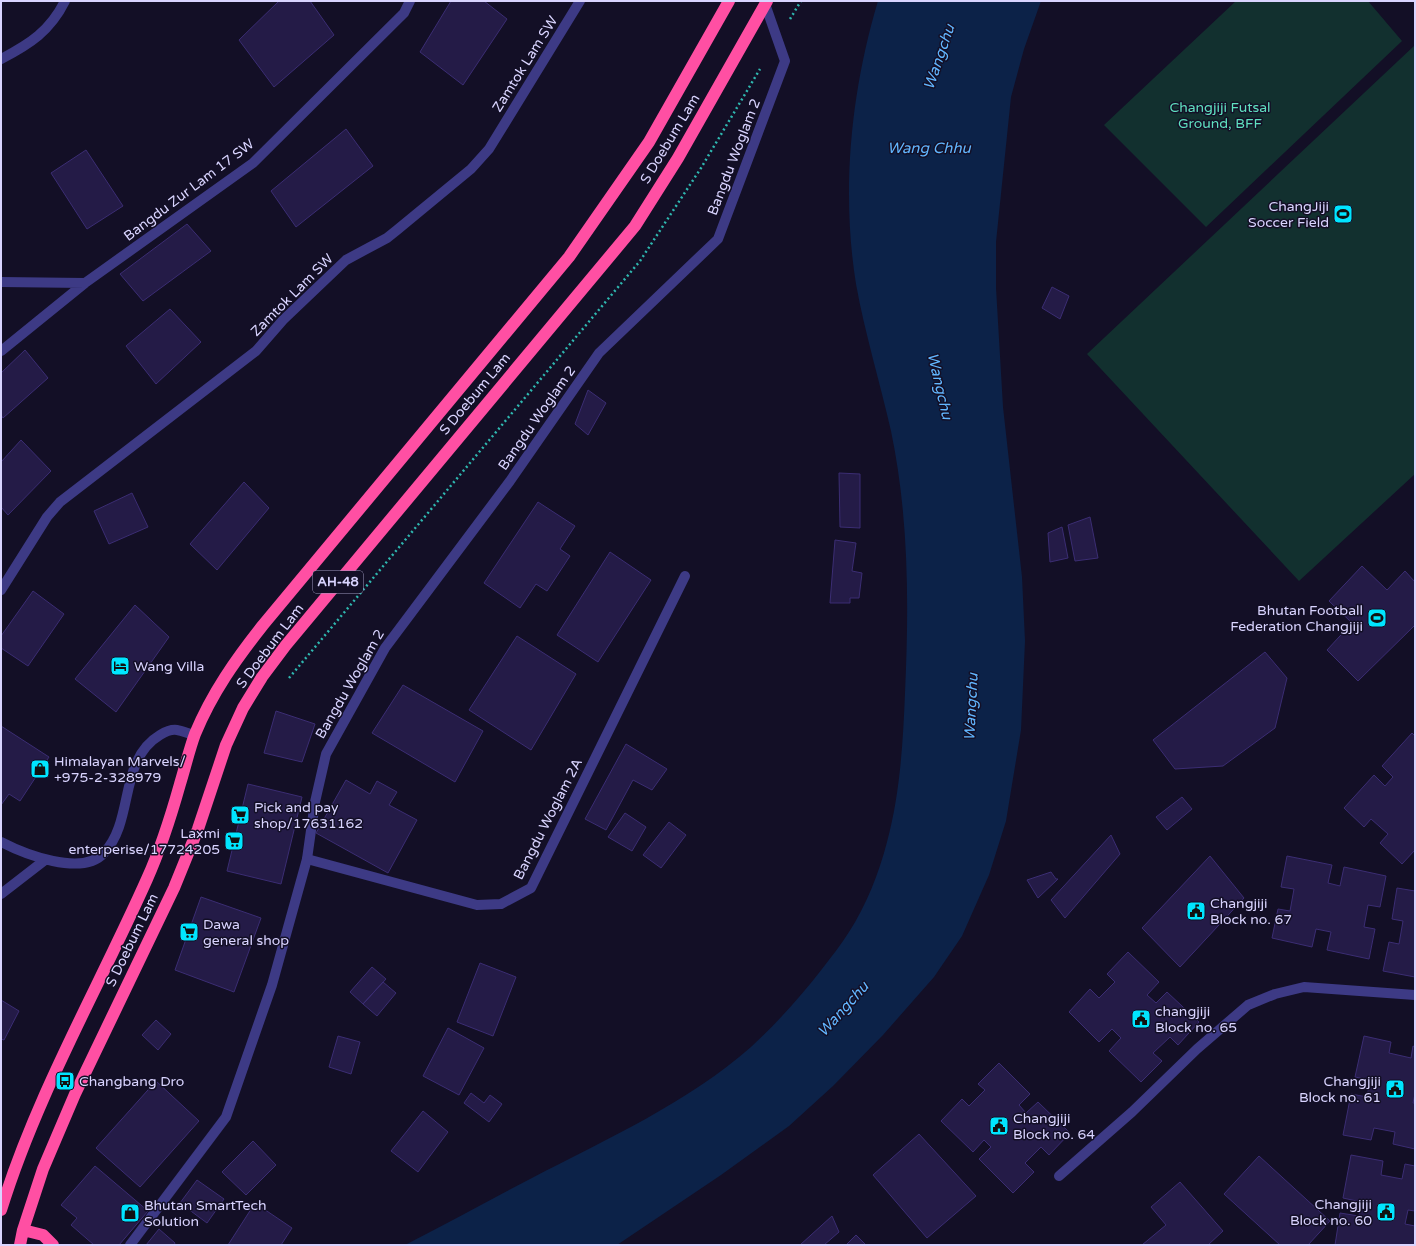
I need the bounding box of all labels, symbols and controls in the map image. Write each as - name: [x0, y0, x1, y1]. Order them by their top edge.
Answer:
- street label: Zamtok Lam SW: [489, 13, 561, 115]
- water label: Wangchu: [919, 21, 959, 92]
- street label: S Doebum Lam: [637, 91, 703, 187]
- street label: Bangdu Woglam 2: [704, 96, 764, 218]
- park label: Changjiji Futsal Ground, BFF: [1169, 99, 1271, 132]
- street label: Bangdu Zur Lam 17 SW: [120, 135, 258, 245]
- water label: Wang Chhu: [887, 139, 971, 157]
- place label: ChangJiji Soccer Field: [1248, 198, 1329, 231]
- sports icon: ChangJiji Soccer Field: [1332, 203, 1354, 225]
- street label: Zamtok Lam SW: [247, 250, 337, 340]
- street label: S Doebum Lam: [436, 350, 514, 438]
- water label: Wangchu: [924, 351, 957, 422]
- street label: Bangdu Woglam 2: [495, 363, 579, 473]
- road number: AH-48: [313, 571, 363, 593]
- street label: S Doebum Lam: [233, 600, 307, 692]
- place label: Bhutan Football Federation Changjiji: [1230, 602, 1363, 635]
- sports icon: Bhutan Football Federation Changjiji: [1366, 607, 1388, 629]
- street label: Bangdu Woglam 2: [312, 626, 388, 742]
- hotel icon: Wang Villa: [109, 655, 131, 677]
- place label: Wang Villa: [134, 658, 204, 675]
- water label: Wangchu: [960, 672, 982, 741]
- place label: Himalayan Marvels/ +975-2-328979: [54, 753, 186, 786]
- street label: Bangdu Woglam 2A: [510, 755, 586, 883]
- shop icon: Himalayan Marvels/ +975-2-328979: [29, 758, 51, 780]
- place label: Pick and pay shop/17631162: [254, 799, 363, 832]
- supermarket icon: Pick and pay shop/17631162: [229, 804, 251, 826]
- place label: Laxmi enterperise/17724205: [68, 825, 220, 858]
- supermarket icon: Laxmi enterperise/17724205: [223, 830, 245, 852]
- street label: S Doebum Lam: [102, 891, 162, 989]
- place label: Changjiji Block no. 67: [1210, 895, 1292, 928]
- public building icon: Changjiji Block no. 67: [1185, 900, 1207, 922]
- place label: Dawa general shop: [203, 916, 289, 949]
- supermarket icon: Dawa general shop: [178, 921, 200, 943]
- water label: Wangchu: [814, 977, 873, 1040]
- place label: changjiji Block no. 65: [1155, 1003, 1237, 1036]
- public building icon: changjiji Block no. 65: [1130, 1008, 1152, 1030]
- bus stop icon: Changbang Dro: [54, 1070, 76, 1092]
- place label: Changbang Dro: [79, 1073, 184, 1090]
- place label: Changjiji Block no. 61: [1299, 1073, 1381, 1106]
- public building icon: Changjiji Block no. 61: [1384, 1078, 1406, 1100]
- place label: Changjiji Block no. 64: [1013, 1110, 1095, 1143]
- public building icon: Changjiji Block no. 64: [988, 1115, 1010, 1137]
- place label: Changjiji Block no. 60: [1290, 1196, 1372, 1229]
- place label: Bhutan SmartTech Solution: [144, 1197, 266, 1230]
- public building icon: Changjiji Block no. 60: [1375, 1201, 1397, 1223]
- shop icon: Bhutan SmartTech Solution: [119, 1202, 141, 1224]

